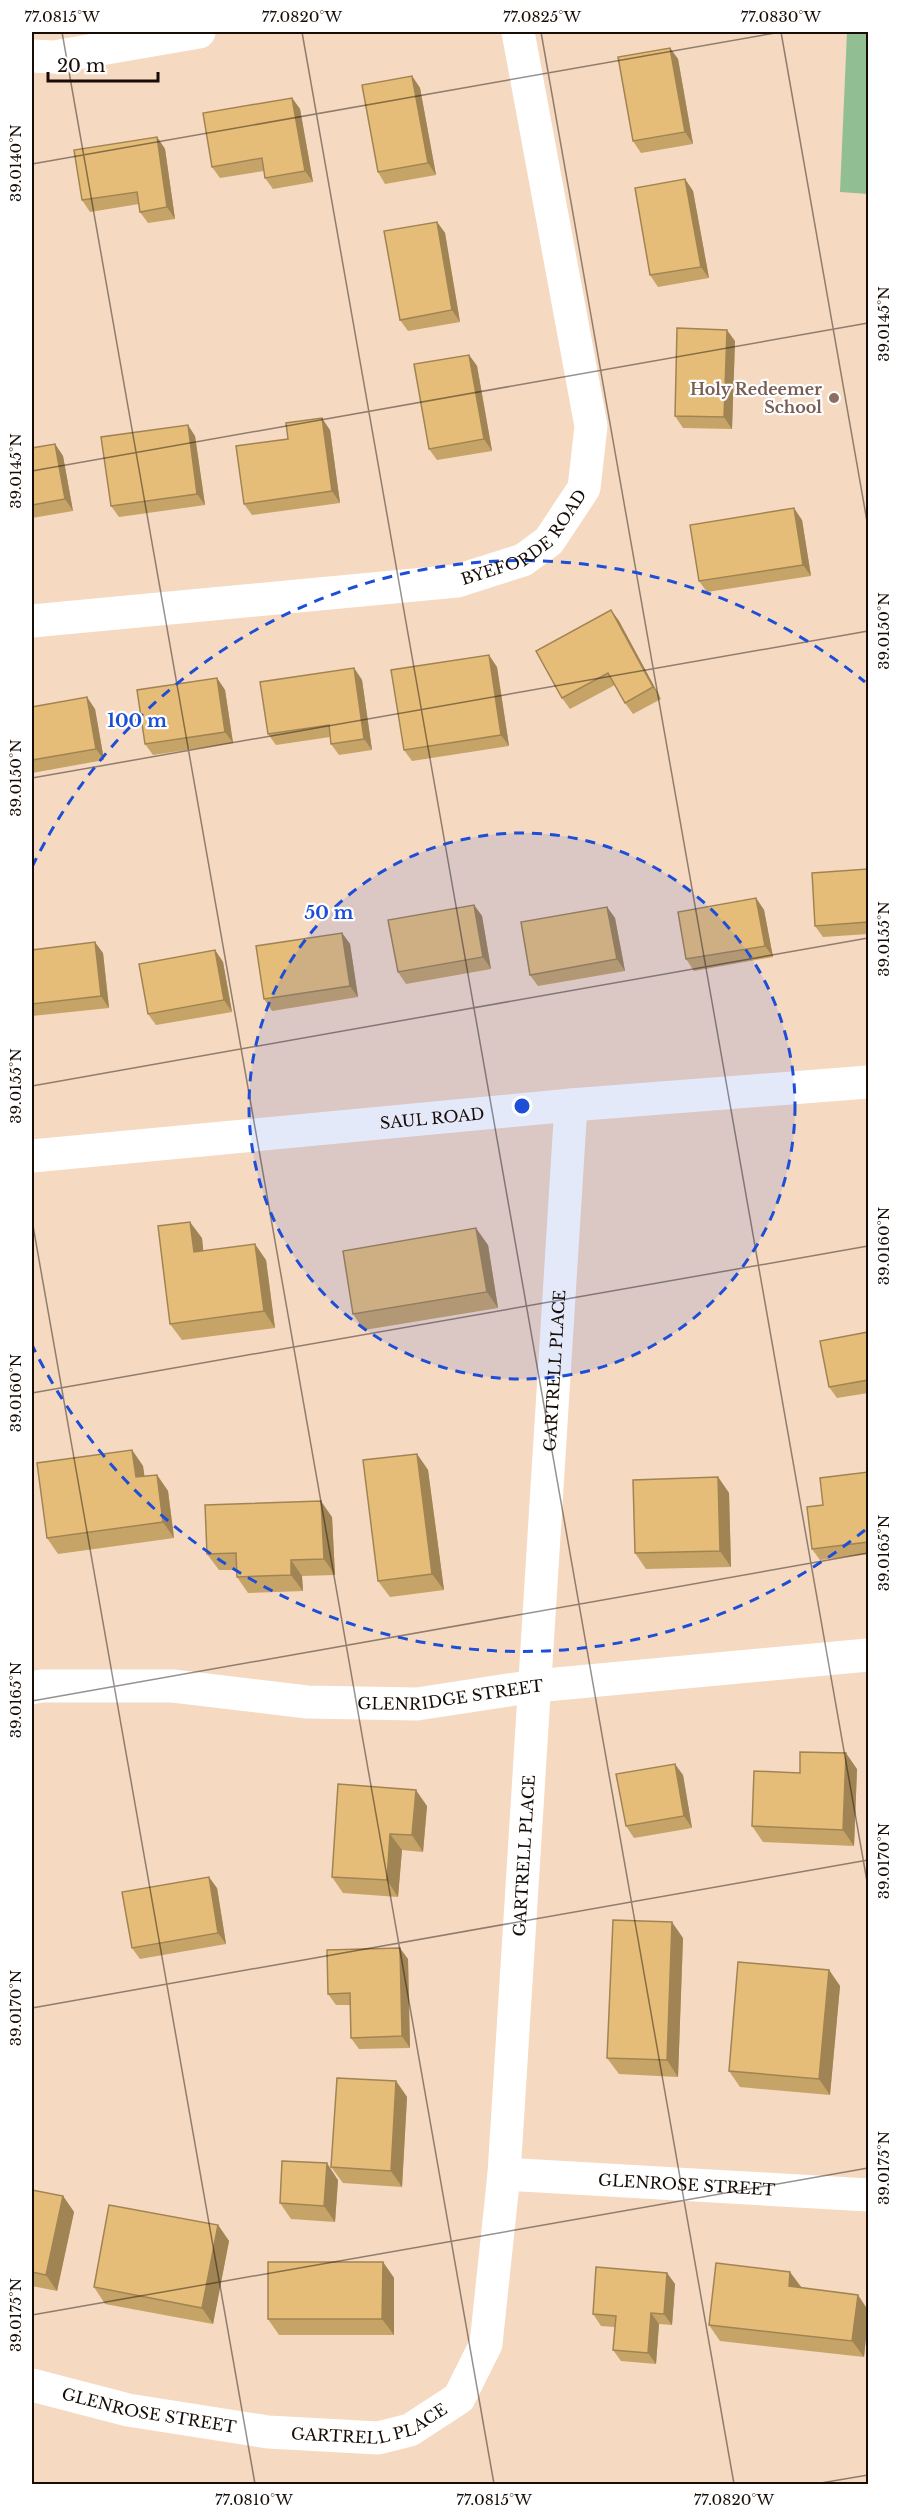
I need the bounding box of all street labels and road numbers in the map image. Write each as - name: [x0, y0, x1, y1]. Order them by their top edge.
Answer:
- street label: BYEFORDE ROAD: [458, 485, 591, 589]
- street label: SAUL ROAD: [379, 1103, 485, 1133]
- street label: GARTRELL PLACE: [539, 1289, 569, 1452]
- street label: GLENRIDGE STREET: [357, 1675, 544, 1714]
- street label: GARTRELL PLACE: [509, 1774, 539, 1937]
- street label: GLENROSE STREET: [598, 2169, 776, 2200]
- street label: GLENROSE STREET: [60, 2383, 238, 2437]
- street label: GARTRELL PLACE: [291, 2399, 451, 2448]

